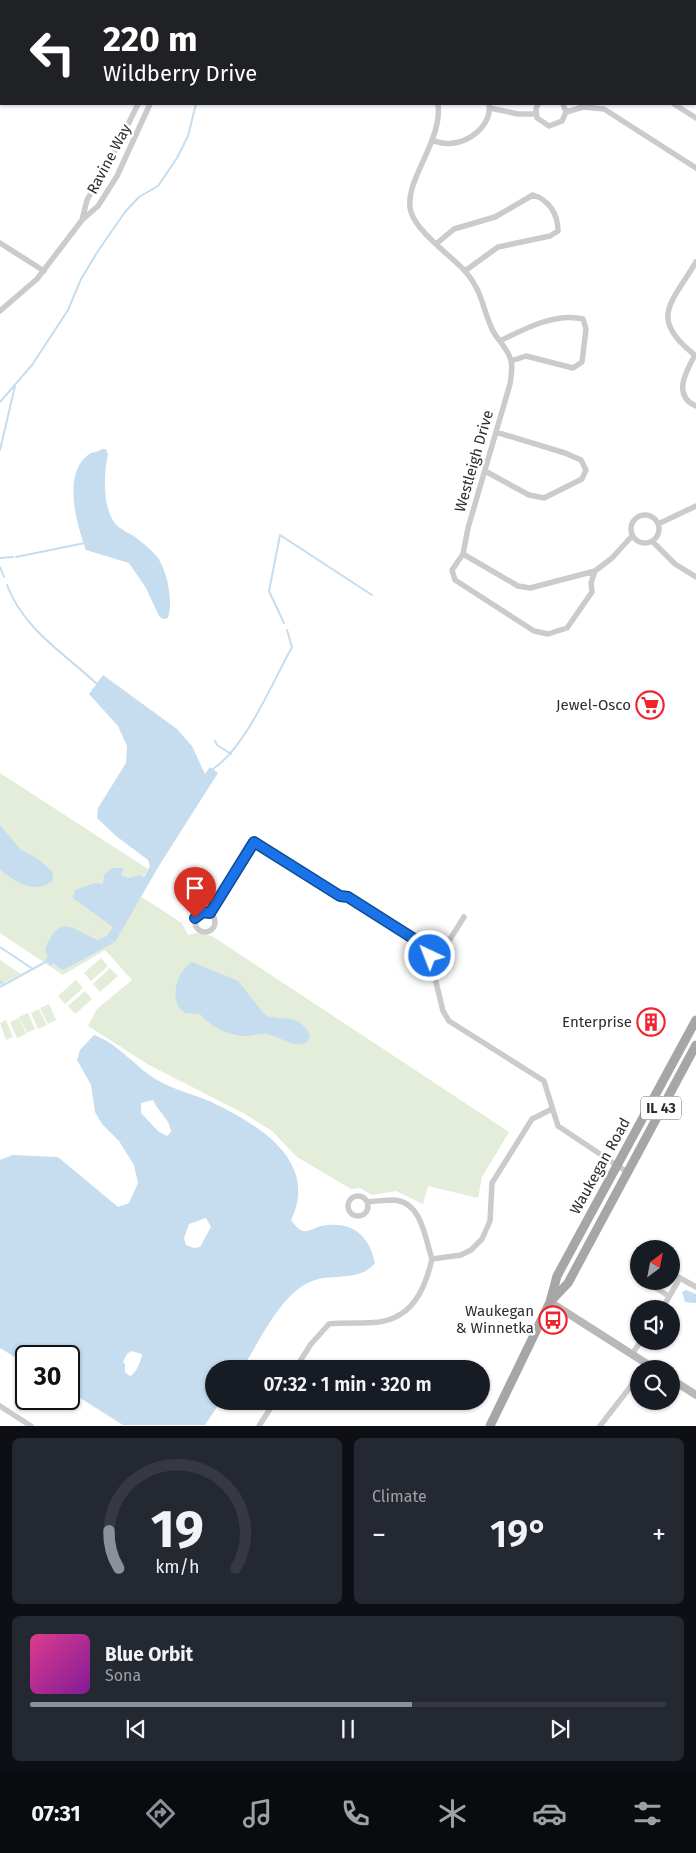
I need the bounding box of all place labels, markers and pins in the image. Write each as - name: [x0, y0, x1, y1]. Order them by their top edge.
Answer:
- supermarket icon: Jewel-Osco: [635, 690, 665, 720]
- place label: Jewel-Osco: [556, 696, 631, 714]
- pin: [174, 867, 216, 918]
- building icon: Enterprise: [636, 1007, 666, 1037]
- place label: Enterprise: [562, 1013, 632, 1031]
- place label: Waukegan & Winnetka: [456, 1302, 534, 1337]
- bus stop icon: Waukegan & Winnetka: [538, 1305, 568, 1335]

